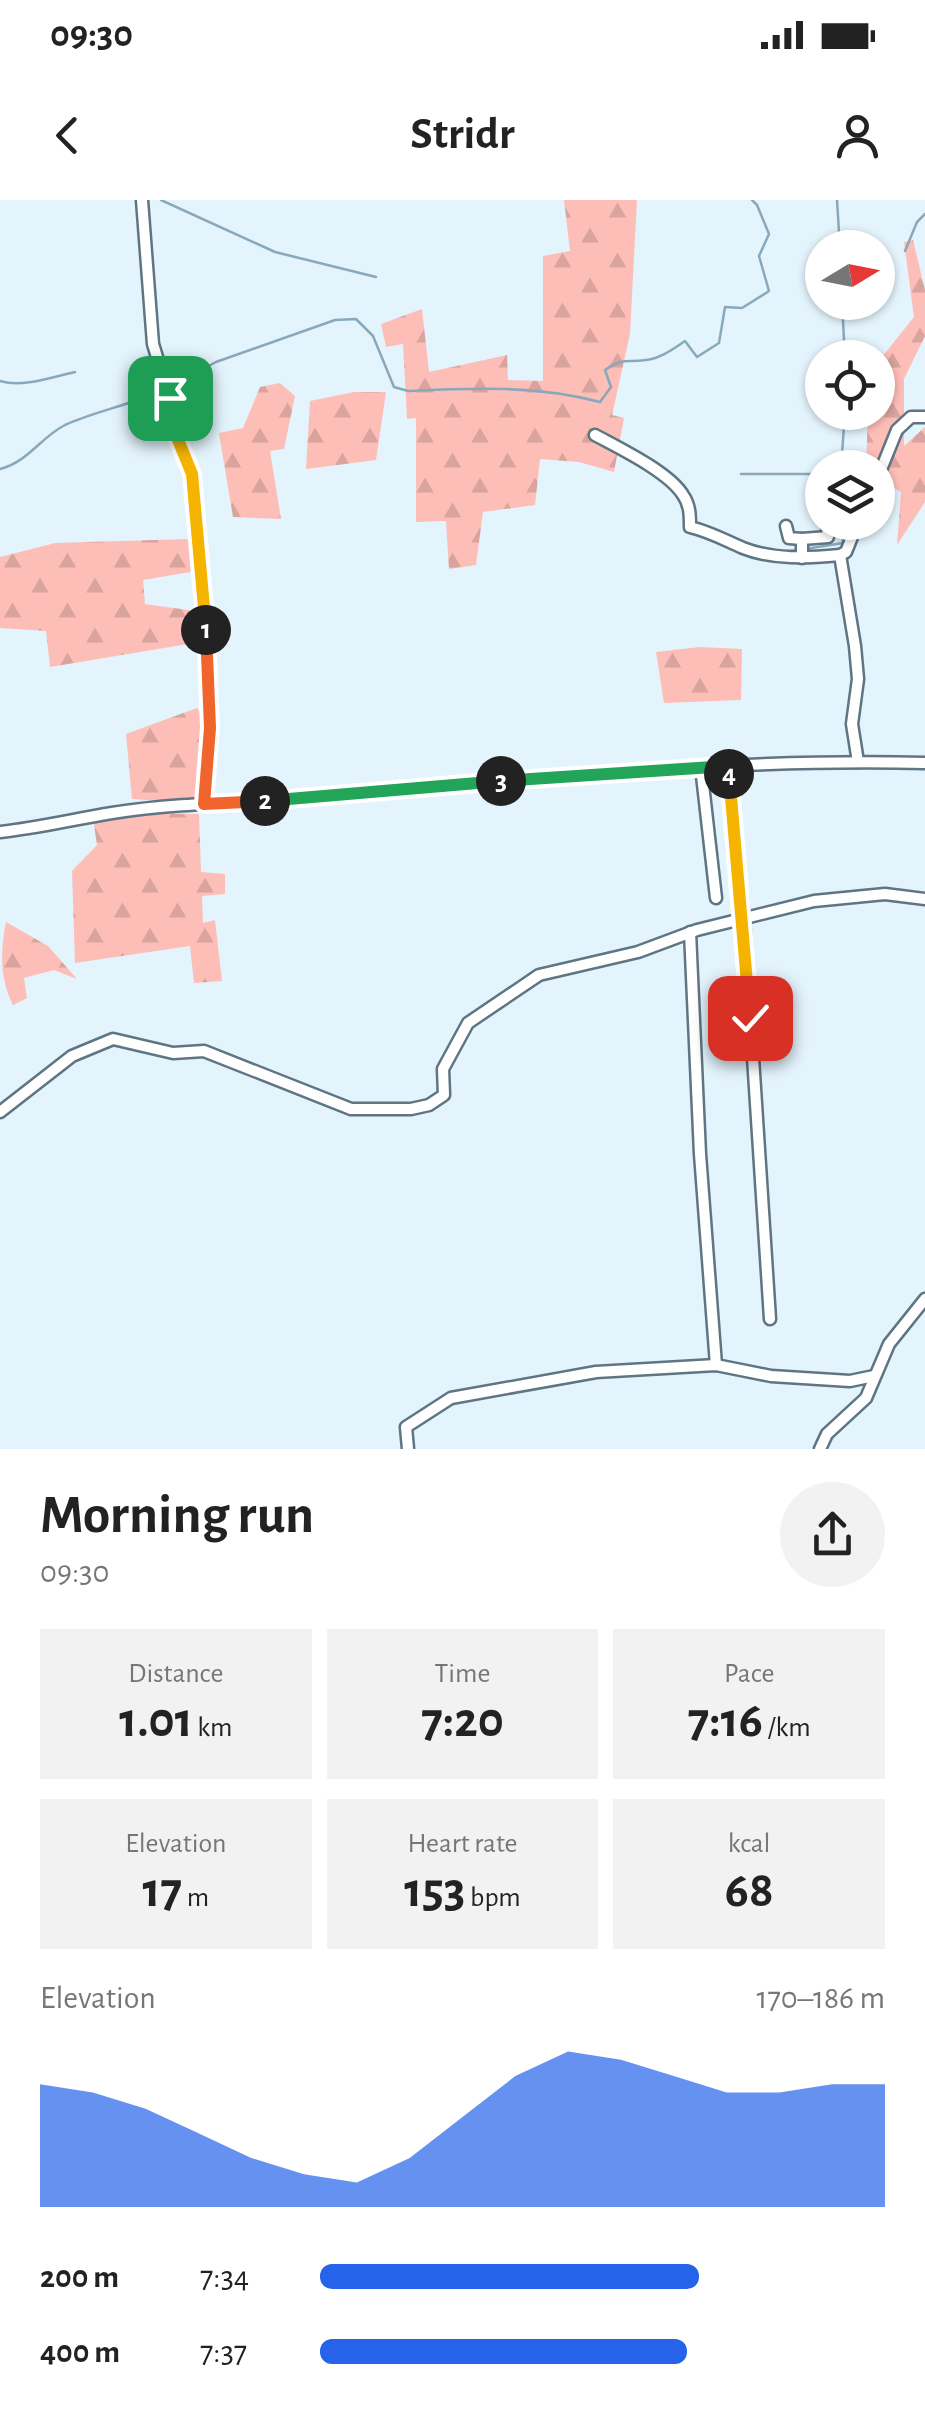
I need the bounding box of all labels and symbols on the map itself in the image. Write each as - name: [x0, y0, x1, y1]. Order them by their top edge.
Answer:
- north arrow: [805, 230, 895, 320]
- pin: [128, 356, 213, 441]
- pin: 1: [181, 605, 231, 655]
- pin: 4: [704, 749, 754, 799]
- pin: 3: [476, 756, 526, 806]
- pin: 2: [240, 776, 290, 826]
- pin: [708, 976, 793, 1061]

